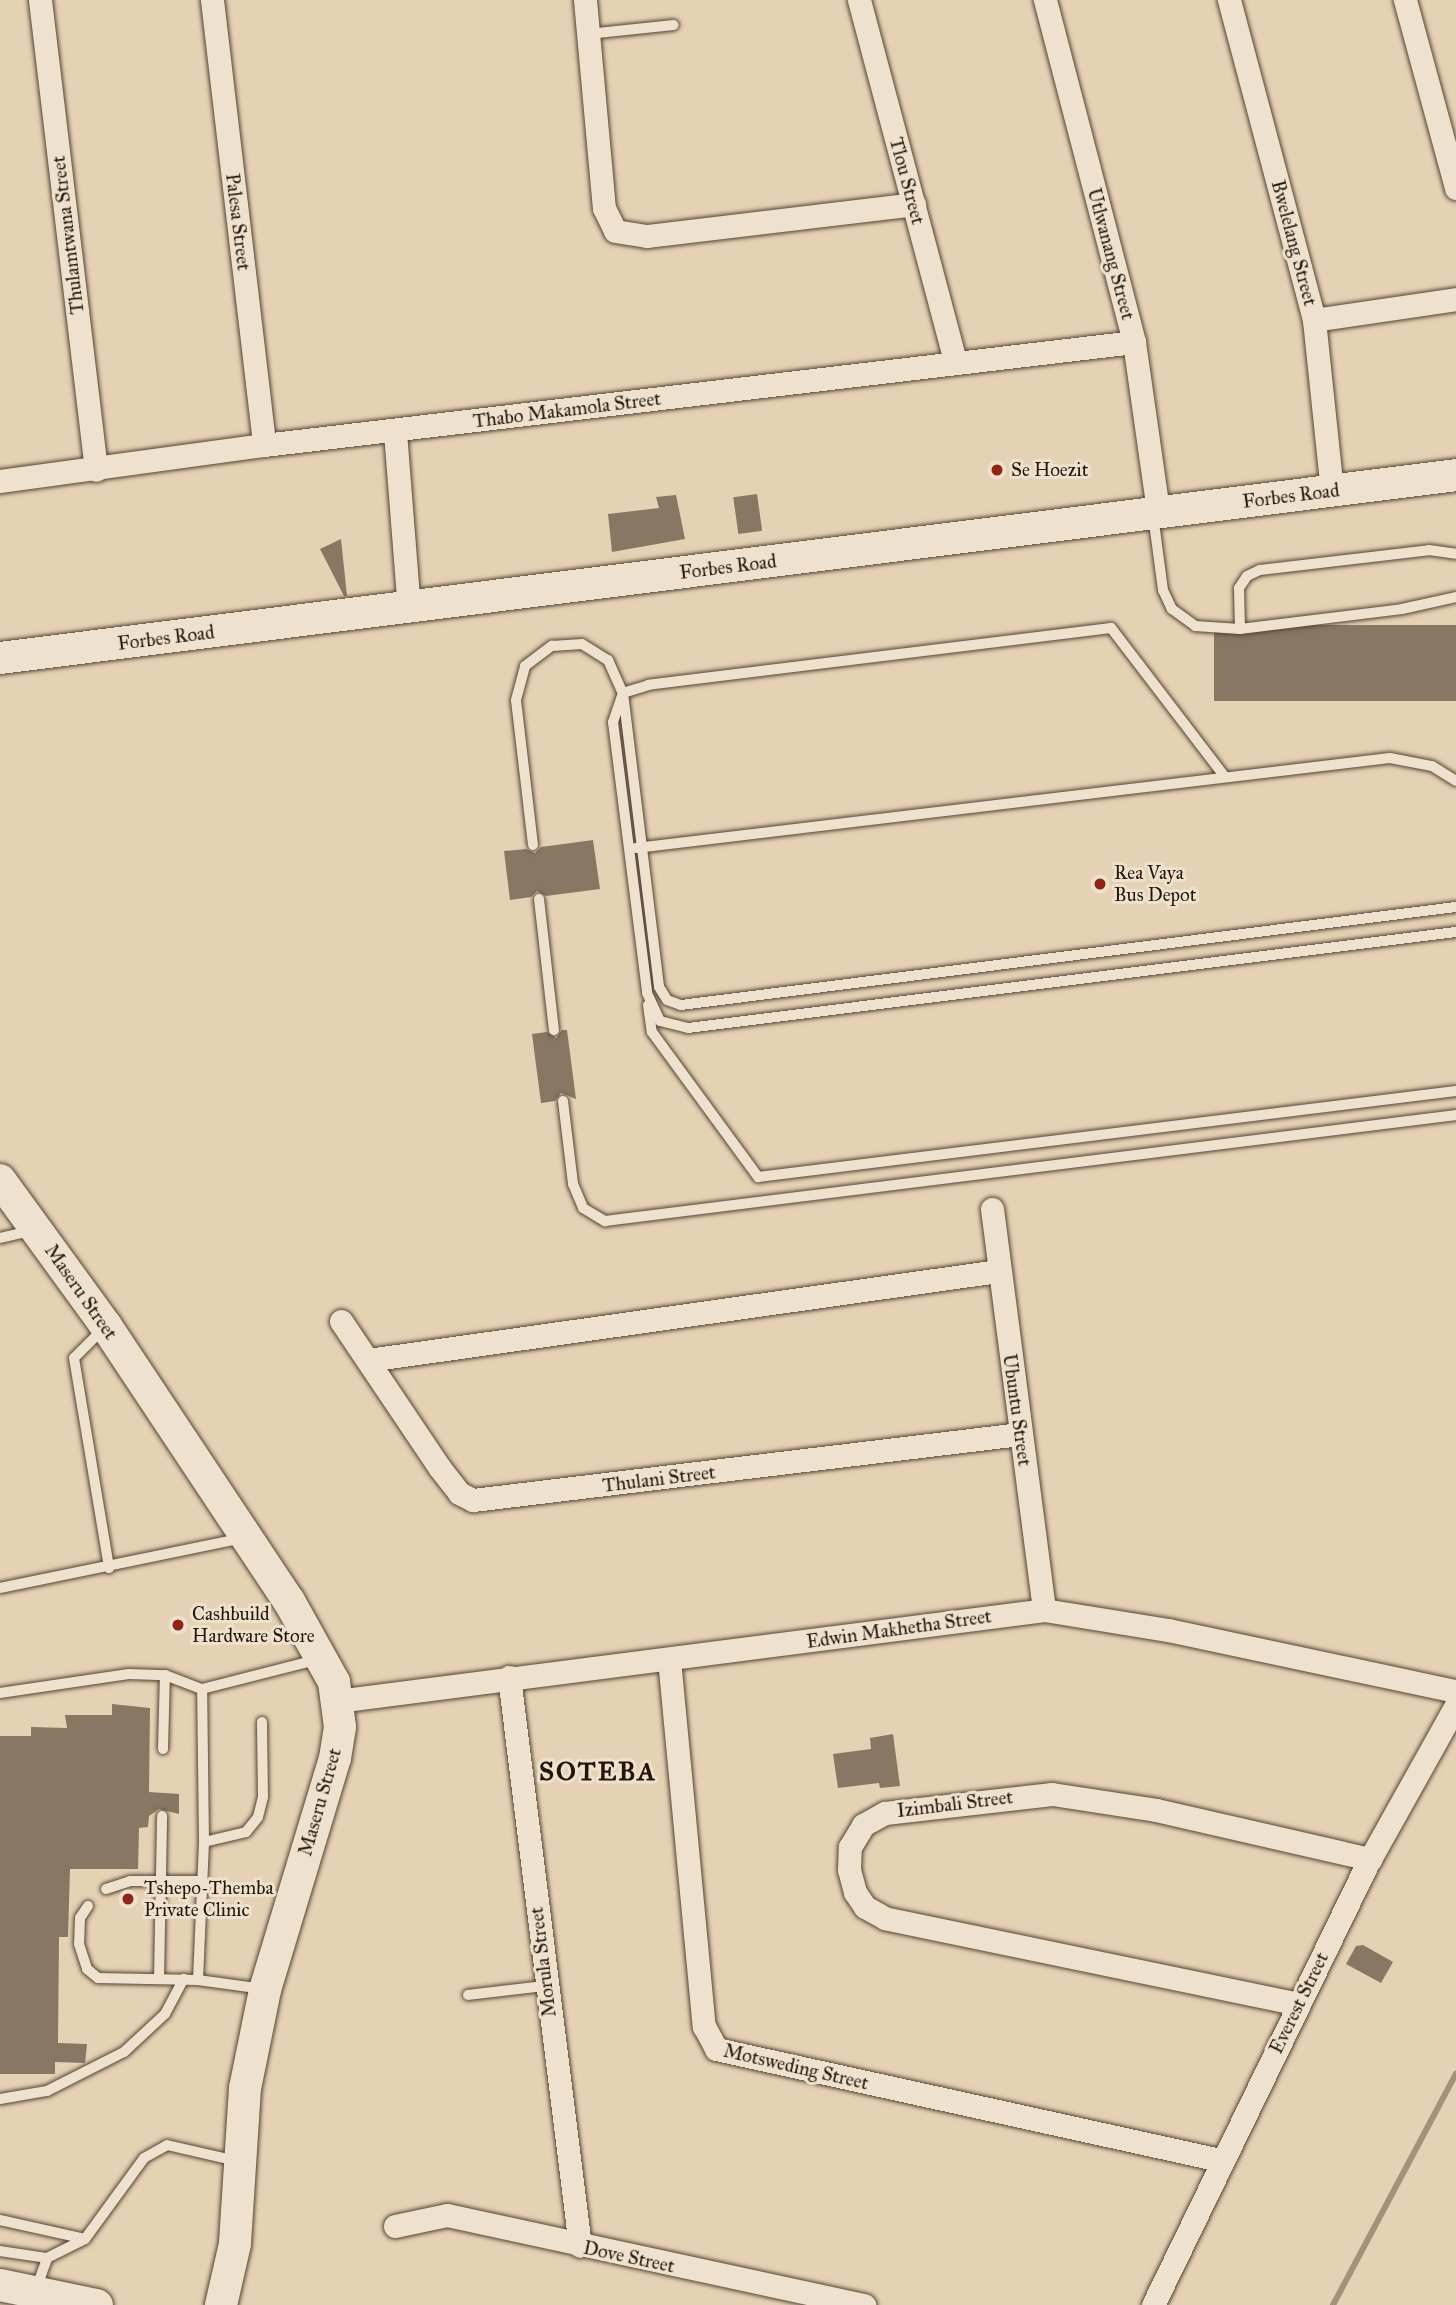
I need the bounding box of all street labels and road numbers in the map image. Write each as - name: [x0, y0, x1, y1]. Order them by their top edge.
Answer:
- street label: Tlou Street: [884, 135, 930, 227]
- street label: Thulamtwana Street: [47, 155, 89, 315]
- street label: Palesa Street: [221, 172, 255, 272]
- street label: Bwelelang Street: [1266, 178, 1322, 308]
- street label: Utlwanang Street: [1082, 186, 1140, 322]
- street label: Thabo Makamola Street: [472, 387, 662, 433]
- street label: Forbes Road: [1241, 479, 1341, 513]
- street label: Forbes Road: [678, 550, 778, 584]
- street label: Forbes Road: [116, 621, 216, 655]
- street label: Maseru Street: [40, 1240, 122, 1344]
- street label: Ubuntu Street: [998, 1353, 1036, 1467]
- street label: Thulani Street: [601, 1461, 717, 1497]
- street label: Edwin Makhetha Street: [805, 1605, 993, 1653]
- street label: Maseru Street: [294, 1745, 346, 1859]
- street label: Izimbali Street: [896, 1786, 1014, 1822]
- street label: Morula Street: [525, 1906, 561, 2018]
- street label: Everest Street: [1265, 1949, 1333, 2057]
- street label: Motsweding Street: [721, 2039, 871, 2095]
- street label: Dove Street: [581, 2236, 677, 2278]

